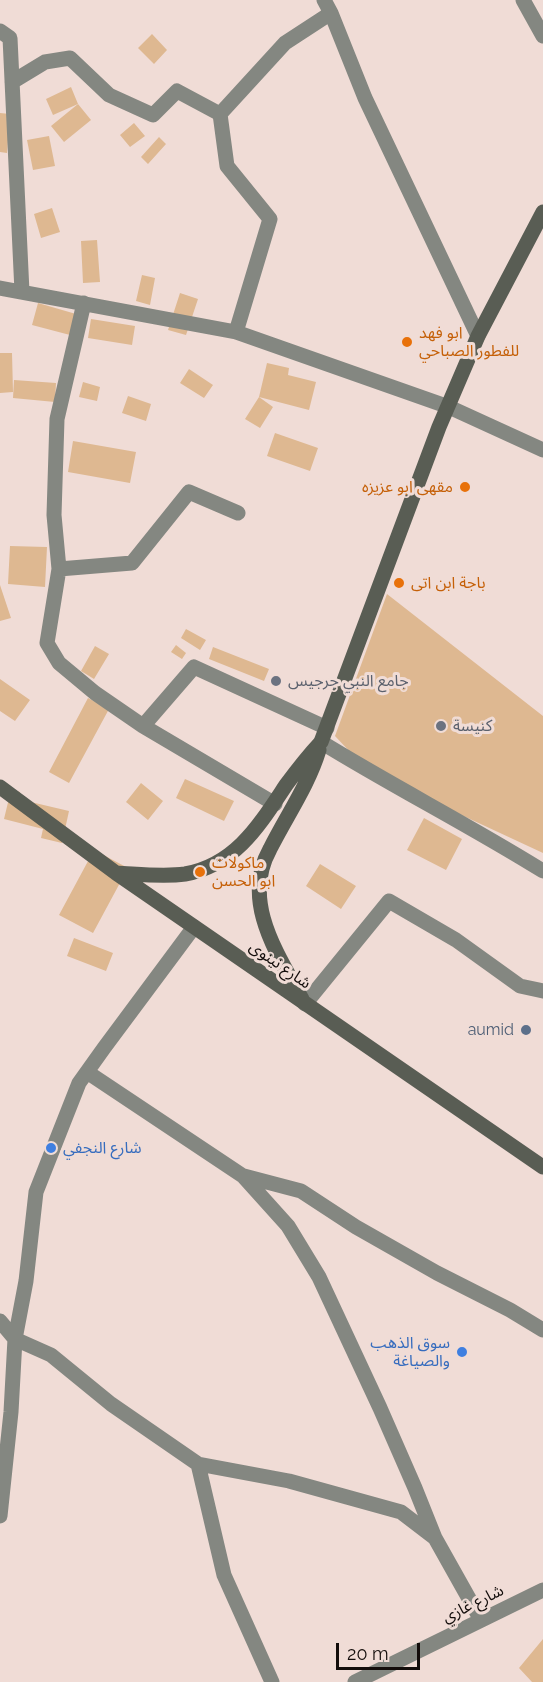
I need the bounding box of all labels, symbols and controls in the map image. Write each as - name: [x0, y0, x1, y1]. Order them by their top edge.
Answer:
- place label: ابو فهد للفطور الصباحي: [419, 323, 519, 361]
- marker: ابو فهد للفطور الصباحي: [400, 335, 414, 349]
- place label: مقهى ابو عزيزه: [362, 477, 453, 497]
- marker: مقهى ابو عزيزه: [458, 480, 472, 494]
- place label: باجة ابن اتى: [411, 573, 485, 593]
- marker: باجة ابن اتى: [392, 576, 406, 590]
- place label: جامع النبي جرجيس: [288, 671, 409, 691]
- marker: جامع النبي جرجيس: [269, 674, 283, 688]
- place label: كنيسة: [453, 716, 492, 736]
- marker: كنيسة: [434, 719, 448, 733]
- place label: ماكولات ابو الحسن: [212, 853, 275, 891]
- marker: ماكولات ابو الحسن: [193, 865, 207, 879]
- street label: شارع نينوى: [246, 937, 314, 993]
- place label: aumid: [468, 1020, 514, 1040]
- marker: aumid: [519, 1023, 533, 1037]
- place label: شارع النجفي: [63, 1138, 142, 1158]
- marker: شارع النجفي: [44, 1141, 58, 1155]
- place label: سوق الذهب والصياغة: [370, 1333, 450, 1371]
- marker: سوق الذهب والصياغة: [455, 1345, 469, 1359]
- street label: شارع غازي: [439, 1581, 507, 1627]
- scale bar: [339, 1631, 423, 1669]
- text: 20 m: [347, 1643, 389, 1664]

